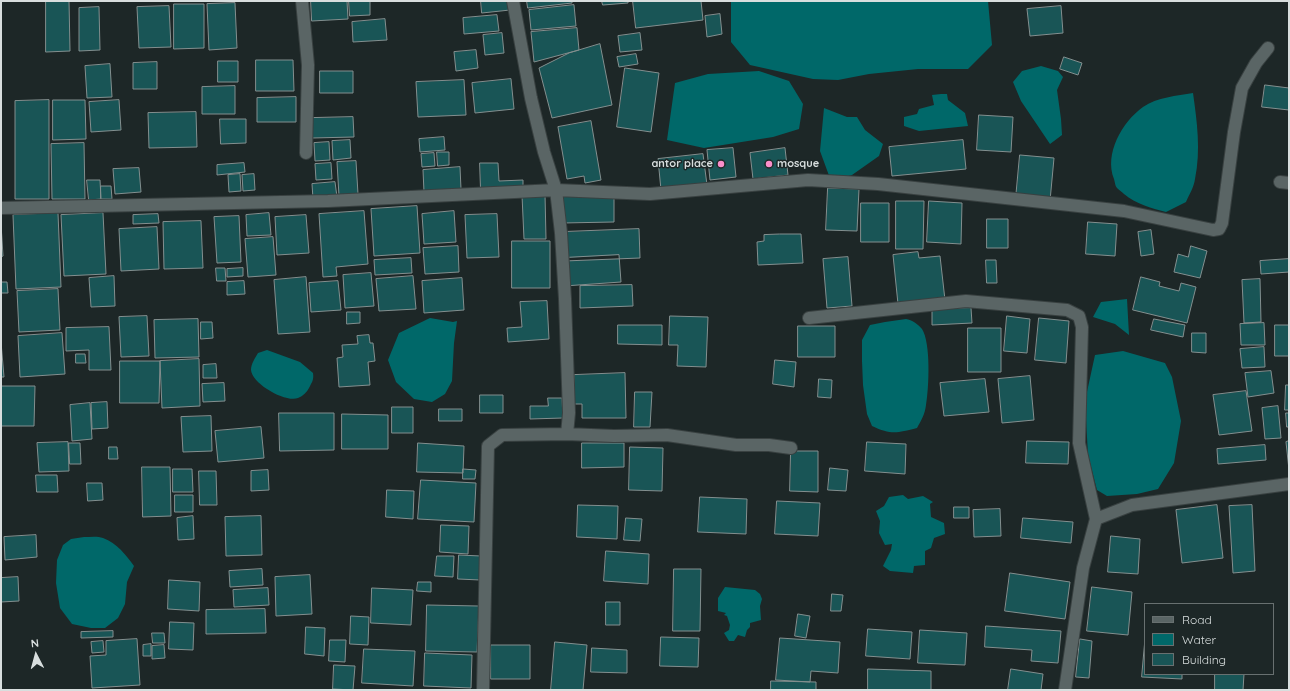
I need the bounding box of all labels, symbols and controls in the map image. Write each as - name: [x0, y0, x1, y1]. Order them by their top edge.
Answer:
- place label: antor place: [651, 157, 713, 171]
- place label: mosque: [777, 157, 819, 171]
- marker: antor place: [716, 159, 726, 169]
- marker: mosque: [764, 159, 774, 169]
- legend: [1144, 603, 1274, 675]
- text: Road: [1182, 612, 1212, 627]
- text: Water: [1182, 632, 1216, 647]
- north arrow: [16, 635, 56, 675]
- text: N: [30, 636, 40, 650]
- text: Building: [1182, 652, 1226, 667]

